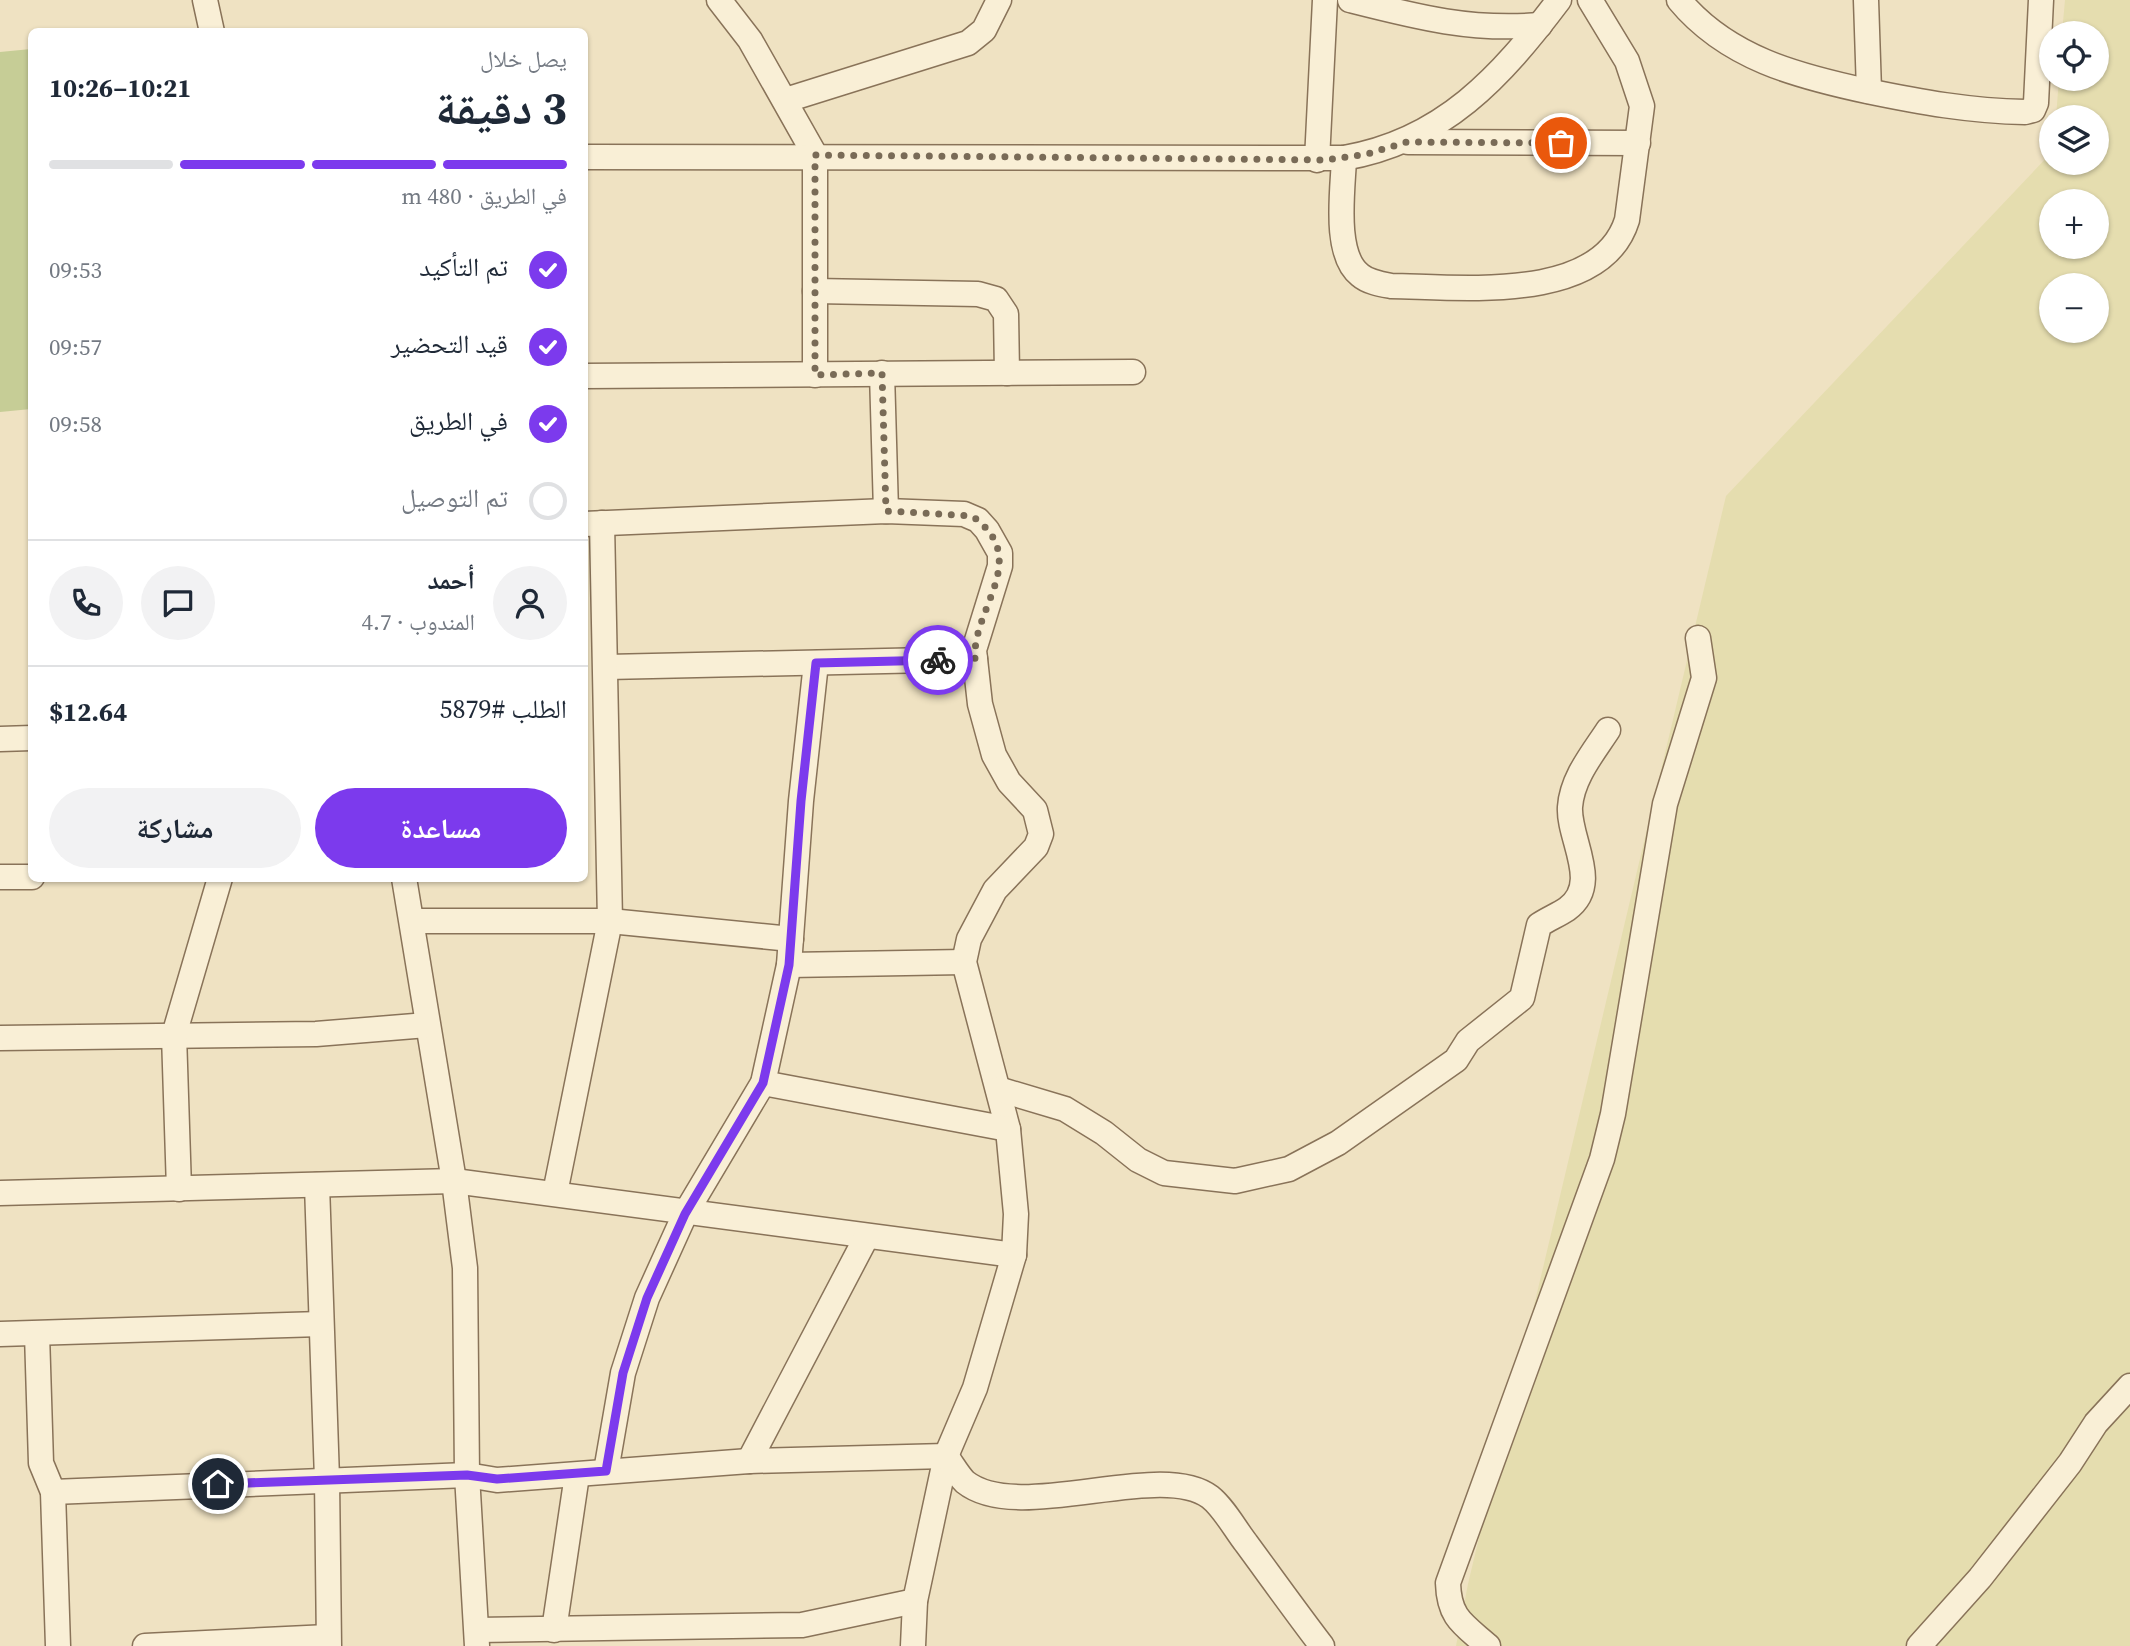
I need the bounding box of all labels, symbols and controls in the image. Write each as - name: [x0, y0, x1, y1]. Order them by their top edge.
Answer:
- map controls: [2039, 21, 2109, 343]
- button: locate: [2039, 21, 2109, 91]
- text: يصل خلال: [480, 43, 567, 75]
- text: 10:21–10:26: [49, 70, 191, 106]
- text: 3 دقيقة: [436, 76, 567, 139]
- button: layers: [2039, 105, 2109, 175]
- pin: [1531, 113, 1591, 173]
- icon: bag: [1542, 124, 1580, 162]
- text: في الطريق · 480 m: [401, 180, 567, 212]
- button: +: [2039, 189, 2109, 259]
- text: تم التأكيد: [419, 249, 508, 285]
- icon: check: [529, 251, 567, 289]
- text: 09:53: [49, 254, 102, 286]
- button: −: [2039, 273, 2109, 343]
- text: قيد التحضير: [391, 326, 508, 362]
- icon: check: [529, 328, 567, 366]
- text: 09:57: [49, 331, 102, 363]
- text: في الطريق: [409, 403, 508, 439]
- icon: check: [529, 405, 567, 443]
- text: 09:58: [49, 408, 102, 440]
- text: تم التوصيل: [401, 480, 508, 516]
- text: أحمد: [427, 562, 475, 598]
- button: phone: [49, 566, 123, 640]
- button: chat: [141, 566, 215, 640]
- button: person: [493, 566, 567, 640]
- text: المندوب · 4.7: [361, 606, 475, 638]
- courier: [903, 625, 973, 695]
- icon: bike: [919, 641, 957, 679]
- text: الطلب #5879: [440, 691, 567, 727]
- text: $12.64: [49, 694, 127, 730]
- button: مشاركة: [49, 788, 301, 868]
- button: مساعدة: [315, 788, 567, 868]
- pin: [188, 1454, 248, 1514]
- icon: home: [199, 1465, 237, 1503]

